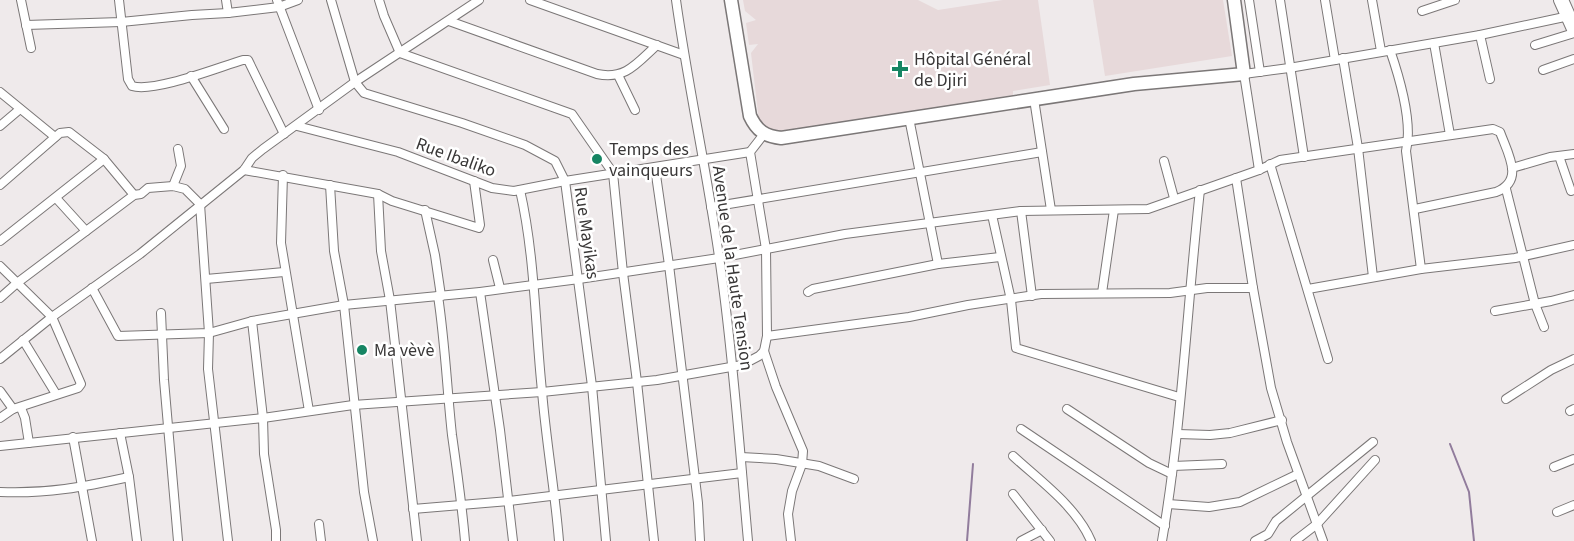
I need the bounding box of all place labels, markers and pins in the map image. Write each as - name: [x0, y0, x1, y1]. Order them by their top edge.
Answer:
- place label: Hôpital Général de Djiri: [914, 47, 1031, 93]
- marker: Hôpital Général de Djiri: [891, 60, 909, 78]
- place label: Temps des vainqueurs: [609, 137, 693, 183]
- marker: Temps des vainqueurs: [590, 152, 604, 166]
- place label: Ma vèvè: [374, 338, 434, 363]
- marker: Ma vèvè: [355, 343, 369, 357]

